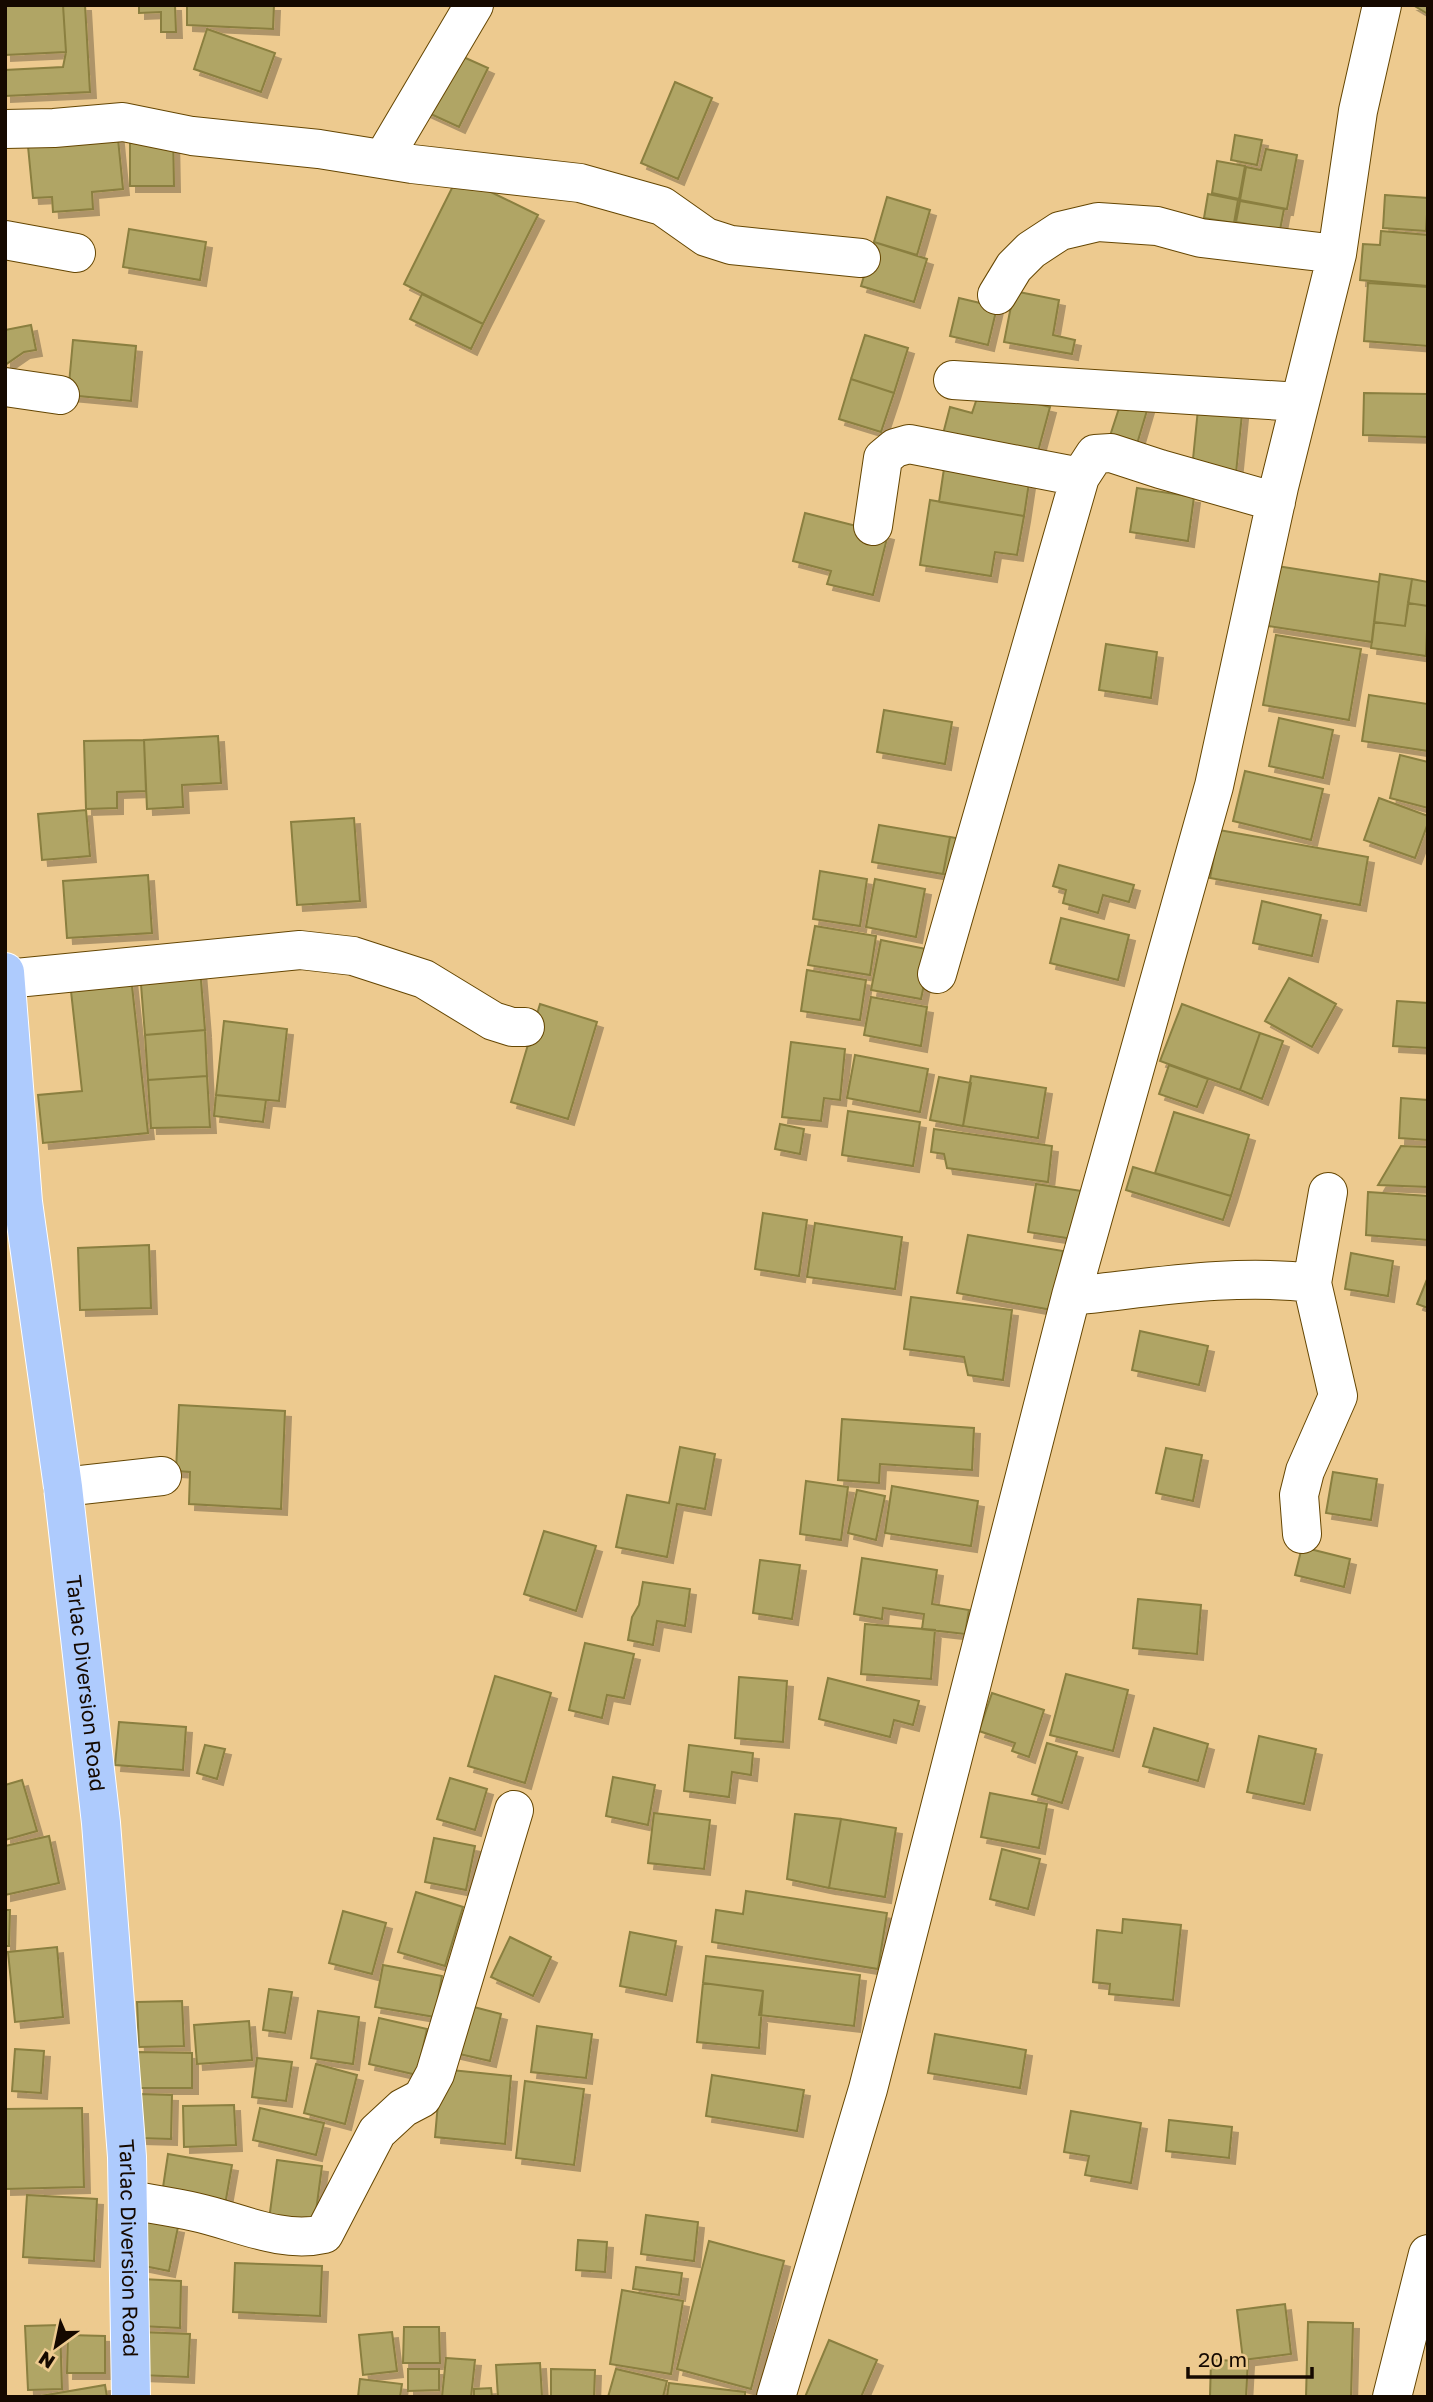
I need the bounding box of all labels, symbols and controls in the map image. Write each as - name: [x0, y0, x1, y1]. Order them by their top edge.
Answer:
- street label: Tarlac Diversion Road: [61, 1574, 111, 1793]
- street label: Tarlac Diversion Road: [114, 2138, 144, 2357]
- north arrow: [21, 2311, 91, 2381]
- scale bar: [1188, 2336, 1312, 2380]
- text: 20 m: [1198, 2346, 1247, 2372]
- text: N: [34, 2347, 59, 2374]

